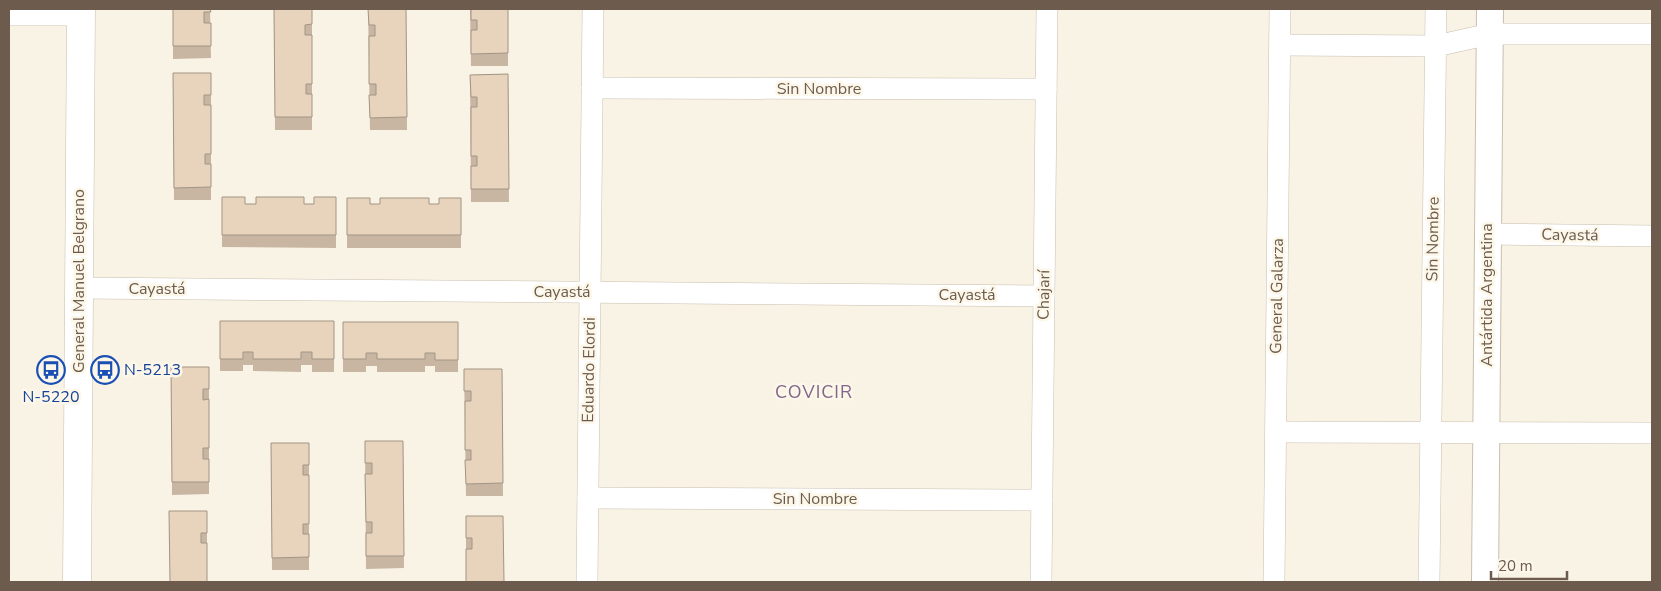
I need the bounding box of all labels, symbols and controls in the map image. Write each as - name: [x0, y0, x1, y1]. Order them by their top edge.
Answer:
- street label: Sin Nombre: [777, 78, 861, 100]
- street label: General Manuel Belgrano: [68, 189, 90, 373]
- street label: Sin Nombre: [1421, 196, 1445, 282]
- street label: Antártida Argentina: [1476, 223, 1498, 367]
- street label: Cayastá: [1541, 224, 1599, 246]
- street label: General Galarza: [1265, 238, 1289, 354]
- street label: Chajarí: [1033, 269, 1055, 320]
- street label: Cayastá: [128, 278, 186, 300]
- street label: Cayastá: [533, 281, 591, 303]
- street label: Cayastá: [938, 284, 996, 306]
- street label: Eduardo Elordi: [577, 317, 601, 423]
- bus stop icon: N-5220: [36, 355, 66, 385]
- bus stop icon: N-5213: [90, 355, 120, 385]
- place label: N-5213: [124, 359, 181, 381]
- district label: COVICIR: [775, 380, 853, 404]
- place label: N-5220: [22, 386, 80, 408]
- street label: Sin Nombre: [773, 488, 857, 510]
- scale bar: [1491, 548, 1567, 580]
- text: 20 m: [1498, 556, 1533, 576]

